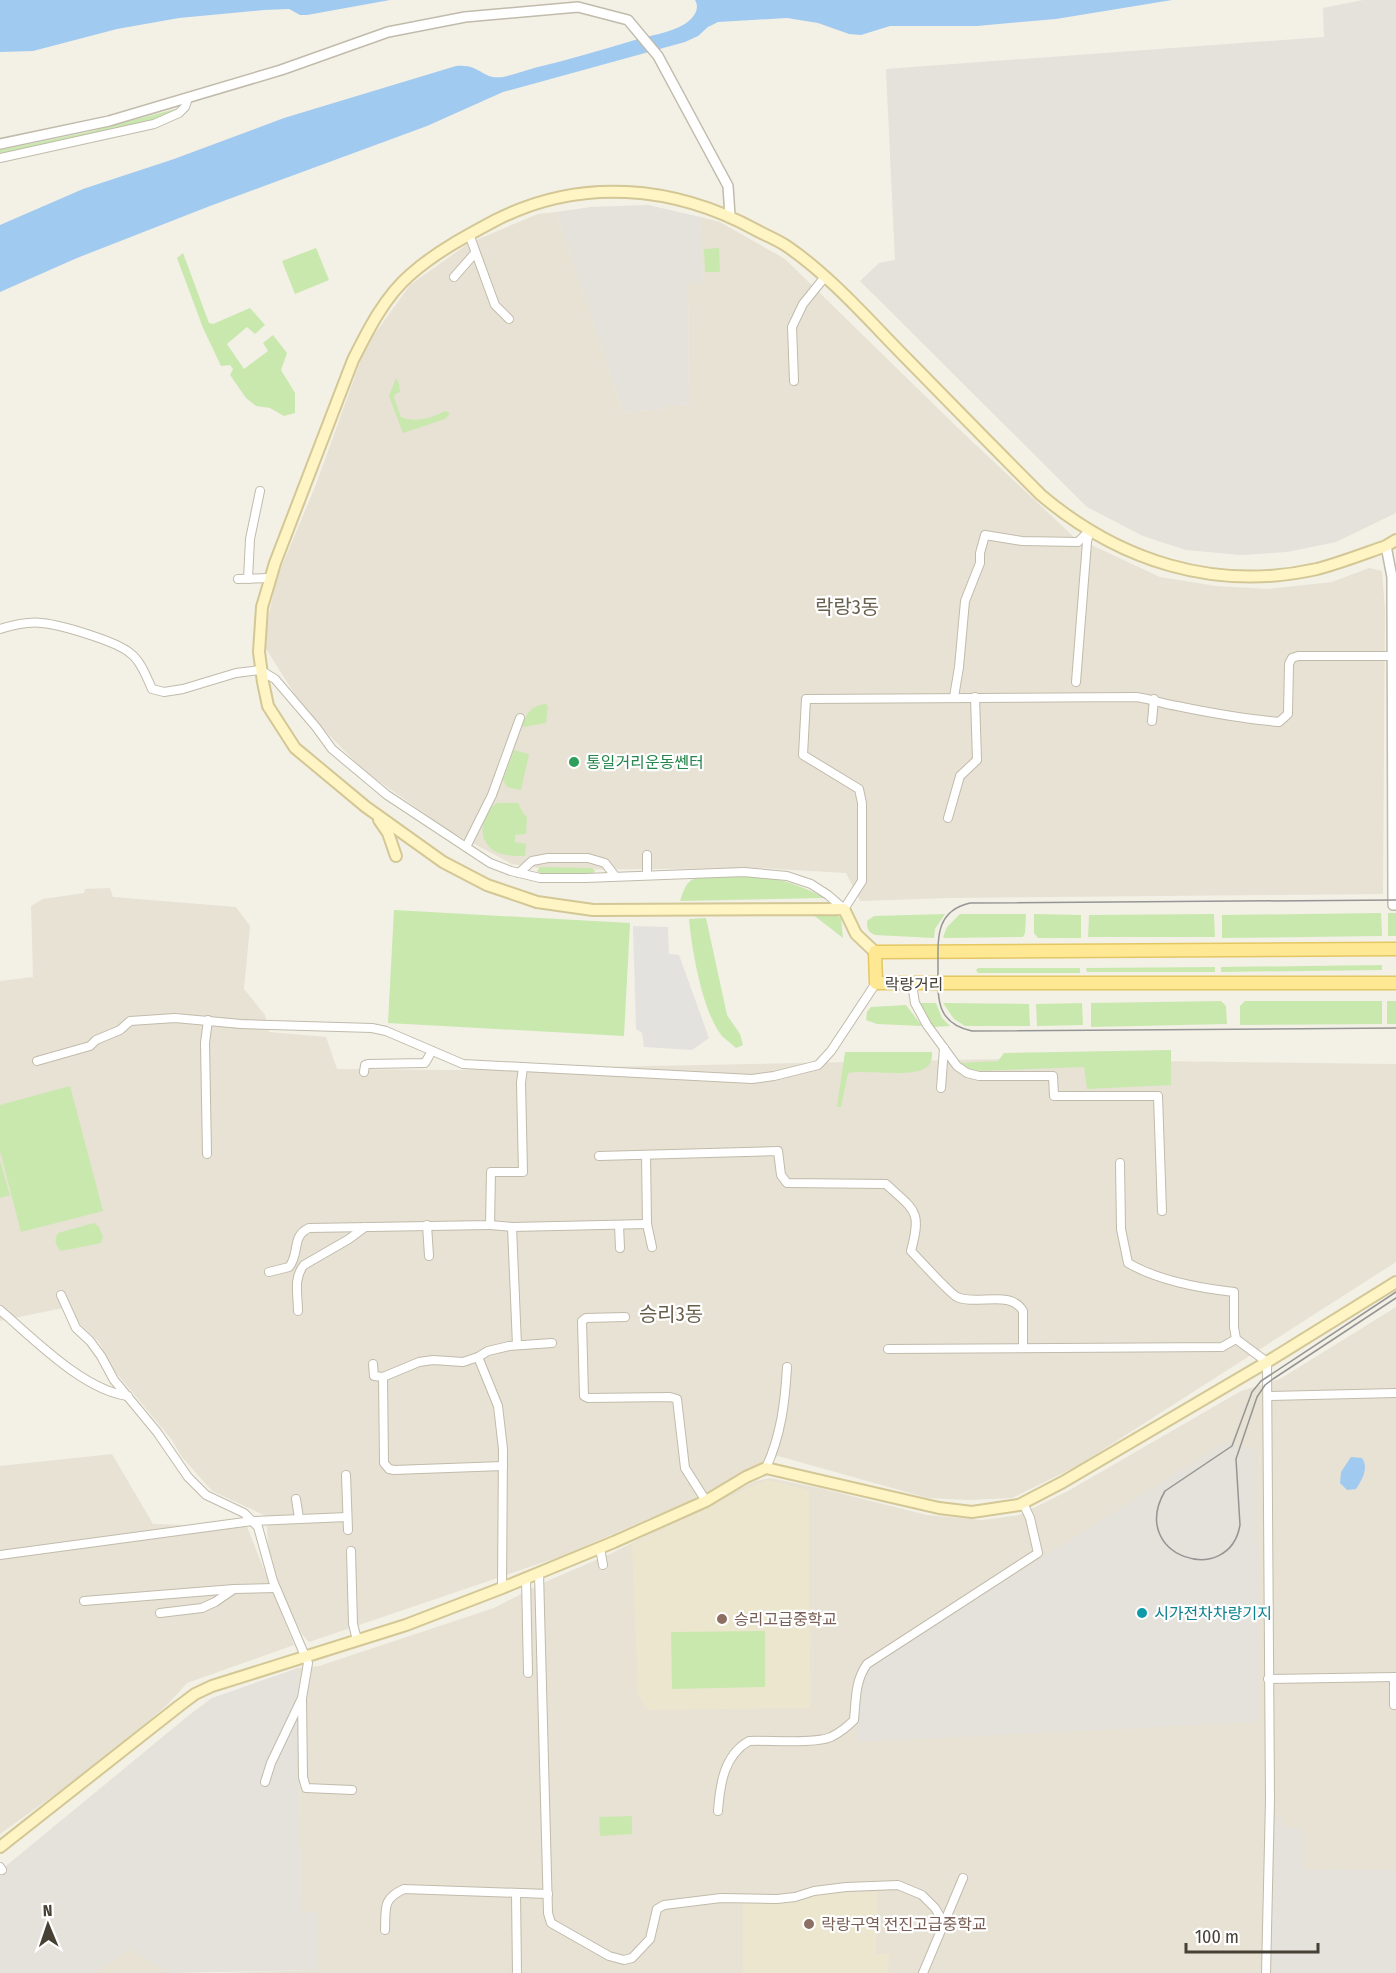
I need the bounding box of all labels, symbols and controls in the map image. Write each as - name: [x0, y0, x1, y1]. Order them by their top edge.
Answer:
- district label: 락랑3동: [815, 595, 879, 619]
- place label: 통일거리운동쎈터: [586, 753, 704, 772]
- marker: 통일거리운동쎈터: [567, 755, 581, 769]
- street label: 락랑거리: [885, 975, 943, 994]
- district label: 승리3동: [639, 1302, 703, 1326]
- place label: 시가전차차량기지: [1154, 1604, 1272, 1623]
- marker: 시가전차차량기지: [1135, 1606, 1149, 1620]
- place label: 승리고급중학교: [734, 1610, 837, 1629]
- marker: 승리고급중학교: [715, 1612, 729, 1626]
- north arrow: [18, 1895, 78, 1955]
- text: N: [42, 1901, 53, 1920]
- place label: 락랑구역 전진고급중학교: [821, 1915, 987, 1934]
- scale bar: [1186, 1916, 1318, 1954]
- marker: 락랑구역 전진고급중학교: [802, 1917, 816, 1931]
- text: 100 m: [1195, 1926, 1239, 1948]

